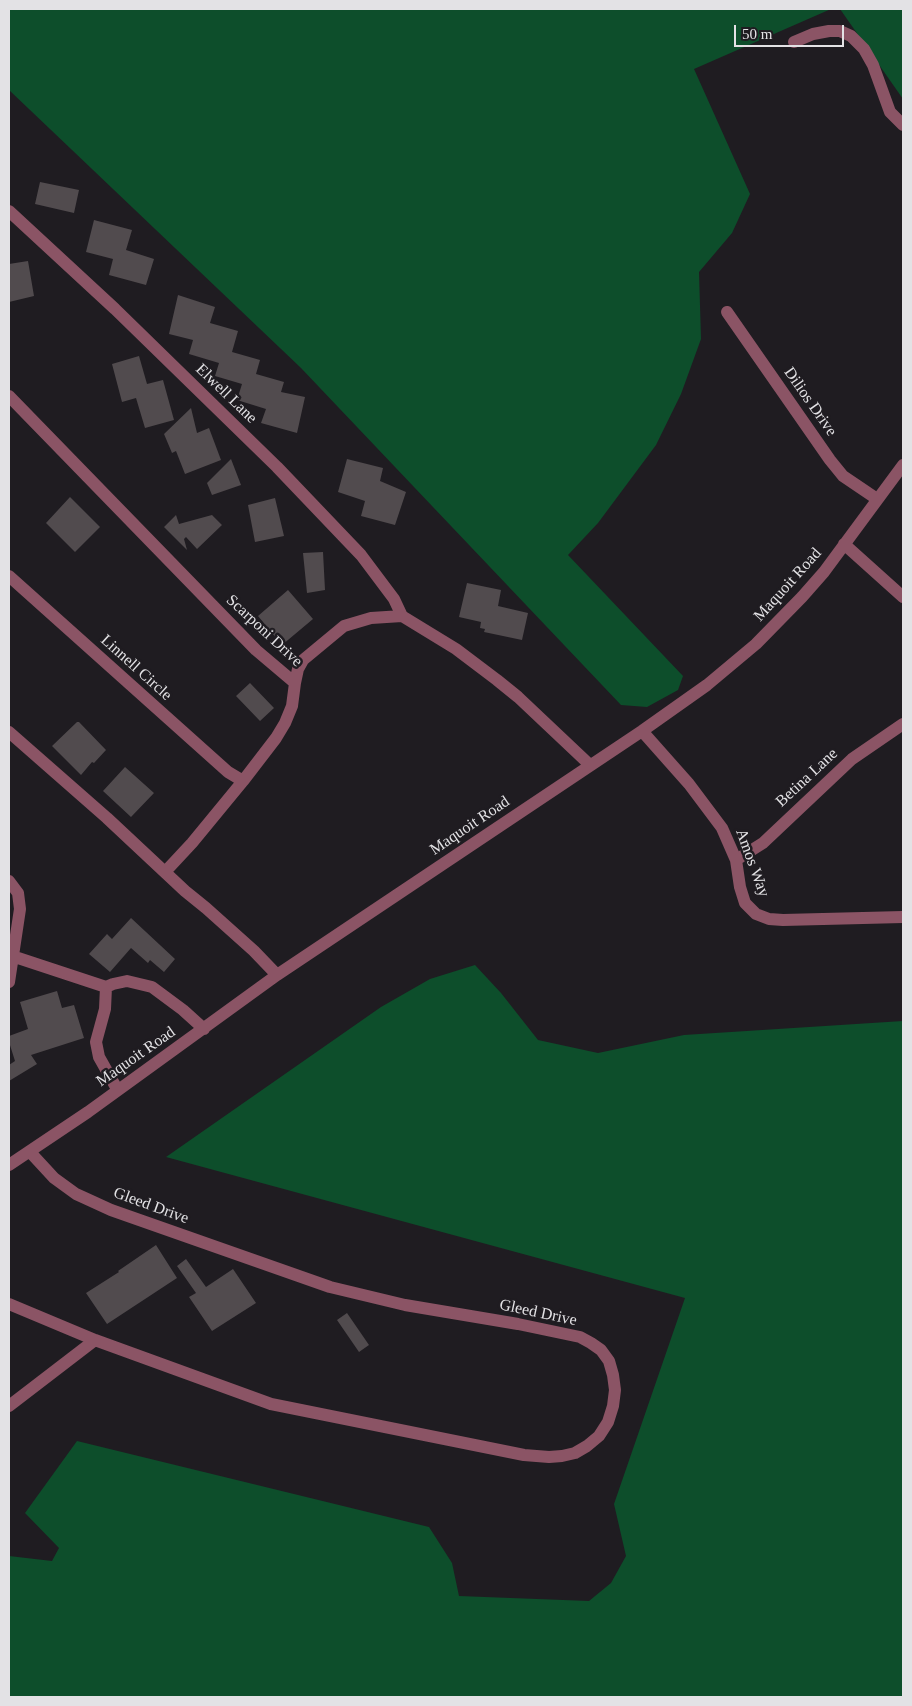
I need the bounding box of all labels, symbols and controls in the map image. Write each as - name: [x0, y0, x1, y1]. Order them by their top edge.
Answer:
- scale bar: [737, 15, 847, 47]
- text: 50 m: [742, 26, 772, 42]
- street label: Elwell Lane: [191, 360, 261, 428]
- street label: Dilios Drive: [779, 364, 841, 440]
- street label: Maquoit Road: [750, 544, 826, 626]
- street label: Scarponi Drive: [222, 591, 306, 671]
- street label: Linnell Circle: [96, 631, 176, 705]
- street label: Betina Lane: [772, 744, 842, 812]
- street label: Maquoit Road: [426, 792, 514, 860]
- street label: Amos Way: [731, 826, 773, 900]
- street label: Maquoit Road: [93, 1023, 179, 1091]
- street label: Gleed Drive: [111, 1184, 191, 1228]
- street label: Gleed Drive: [498, 1295, 578, 1331]

